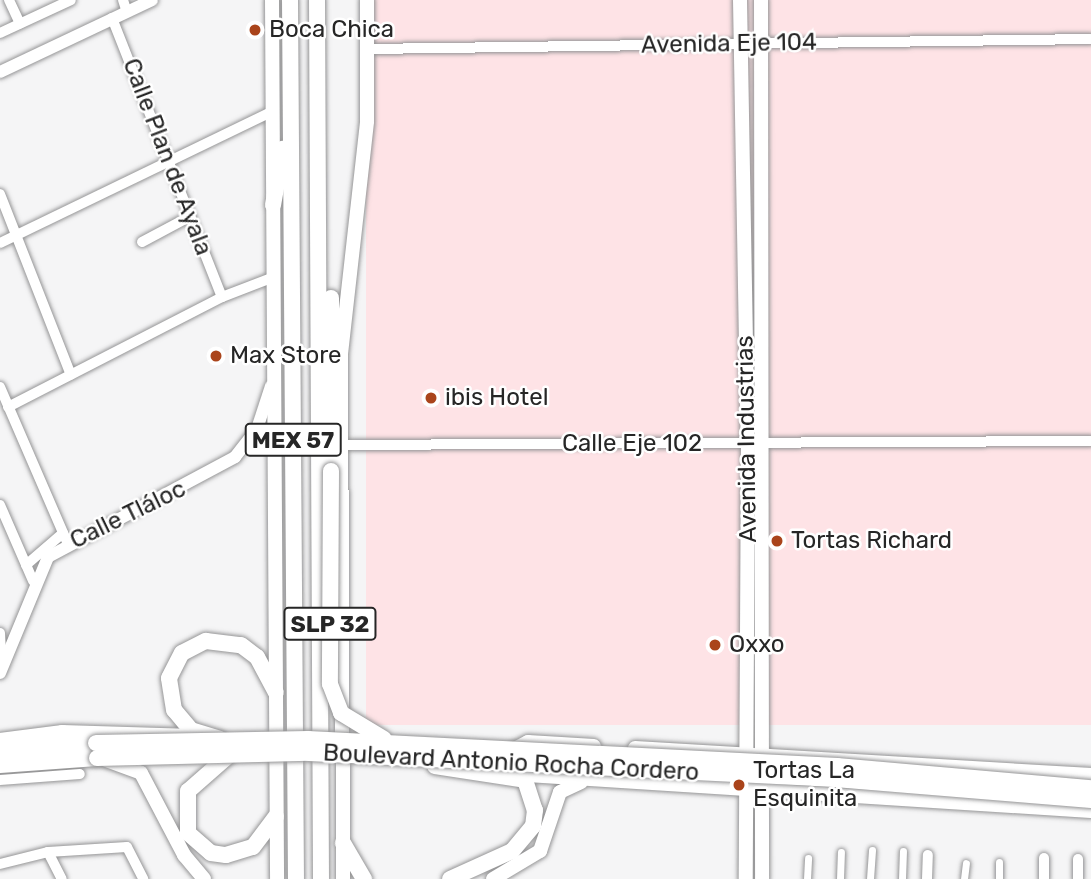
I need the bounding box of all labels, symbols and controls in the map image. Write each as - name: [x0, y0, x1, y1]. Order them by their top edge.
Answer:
- place label: Boca Chica: [269, 16, 394, 44]
- marker: Boca Chica: [247, 22, 263, 38]
- street label: Avenida Eje 104: [641, 28, 817, 60]
- street label: Calle Plan de Ayala: [116, 54, 218, 260]
- street label: Avenida Industrias: [731, 335, 763, 543]
- place label: Max Store: [230, 342, 342, 370]
- marker: Max Store: [208, 348, 224, 364]
- place label: ibis Hotel: [445, 384, 548, 412]
- marker: ibis Hotel: [423, 390, 439, 406]
- road number: MEX 57: [244, 420, 342, 460]
- street label: Calle Eje 102: [562, 430, 702, 458]
- street label: Calle Tláloc: [65, 475, 191, 555]
- place label: Tortas Richard: [791, 527, 952, 555]
- marker: Tortas Richard: [769, 533, 785, 549]
- road number: SLP 32: [283, 604, 377, 644]
- place label: Oxxo: [729, 631, 785, 659]
- marker: Oxxo: [707, 637, 723, 653]
- street label: Boulevard Antonio Rocha Cordero: [322, 739, 700, 787]
- place label: Tortas La Esquinita: [753, 757, 857, 813]
- marker: Tortas La Esquinita: [731, 777, 747, 793]

